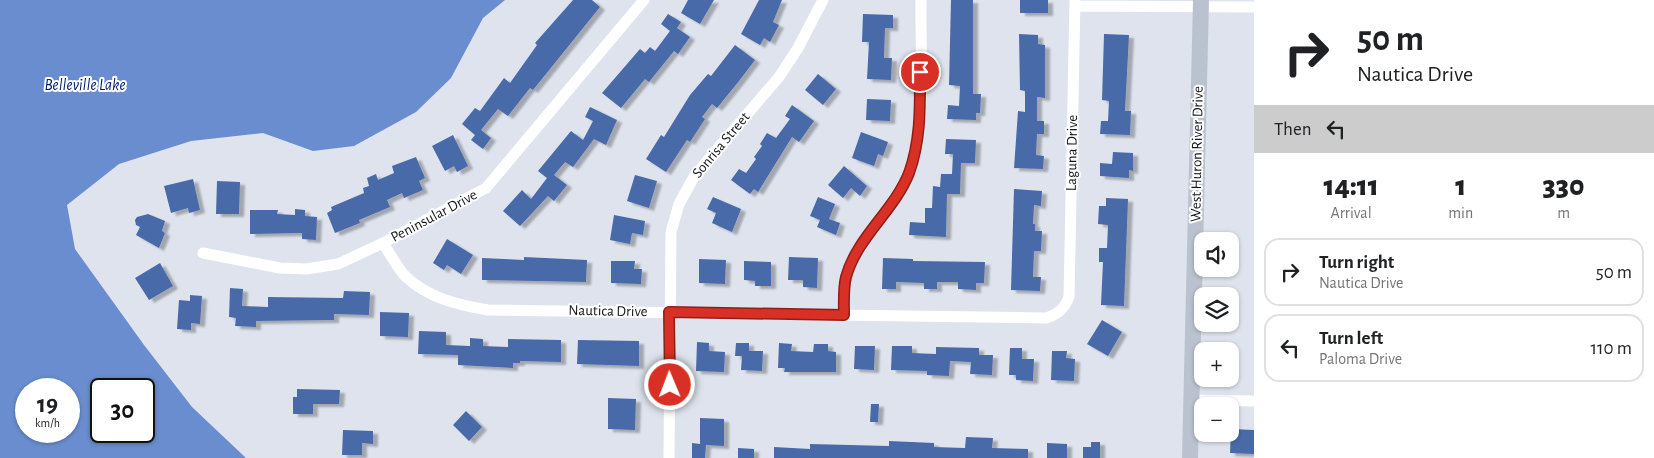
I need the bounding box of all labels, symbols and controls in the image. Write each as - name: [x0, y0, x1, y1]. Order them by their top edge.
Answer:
- icon: right: [1274, 20, 1339, 85]
- text: 50 m: [1357, 22, 1424, 57]
- pin: [899, 51, 941, 93]
- icon: arrive: [906, 58, 934, 86]
- text: Nautica Drive: [1357, 63, 1473, 85]
- water label: Belleville Lake: [45, 77, 125, 93]
- street label: West Huron River Drive: [1188, 86, 1206, 222]
- street label: Sonrisa Street: [689, 109, 753, 181]
- street label: Laguna Drive: [1064, 115, 1080, 191]
- icon: left: [1322, 115, 1350, 143]
- text: Then: [1274, 120, 1312, 139]
- text: 14:11: [1323, 171, 1379, 201]
- text: 1: [1455, 171, 1466, 201]
- text: 330: [1543, 171, 1585, 201]
- street label: Peninsular Drive: [388, 187, 480, 245]
- text: Arrival: [1331, 205, 1372, 221]
- text: min: [1448, 205, 1473, 221]
- text: m: [1557, 205, 1570, 221]
- map controls: [1194, 232, 1239, 442]
- button: sound: [1194, 232, 1239, 277]
- text: Turn right: [1319, 253, 1394, 272]
- icon: right: [1276, 258, 1304, 286]
- text: 50 m: [1596, 263, 1632, 282]
- text: Nautica Drive: [1319, 275, 1403, 291]
- button: layers: [1194, 287, 1239, 332]
- street label: Nautica Drive: [568, 303, 648, 319]
- text: Turn left: [1319, 329, 1383, 348]
- icon: left: [1276, 334, 1304, 362]
- text: 110 m: [1591, 339, 1632, 358]
- button: +: [1194, 342, 1239, 387]
- text: Paloma Drive: [1319, 351, 1402, 367]
- position arrow: [643, 358, 695, 410]
- speed limit sign: 30: [90, 378, 155, 443]
- text: 19: [37, 392, 58, 417]
- button: −: [1194, 397, 1239, 442]
- text: km/h: [35, 417, 60, 429]

